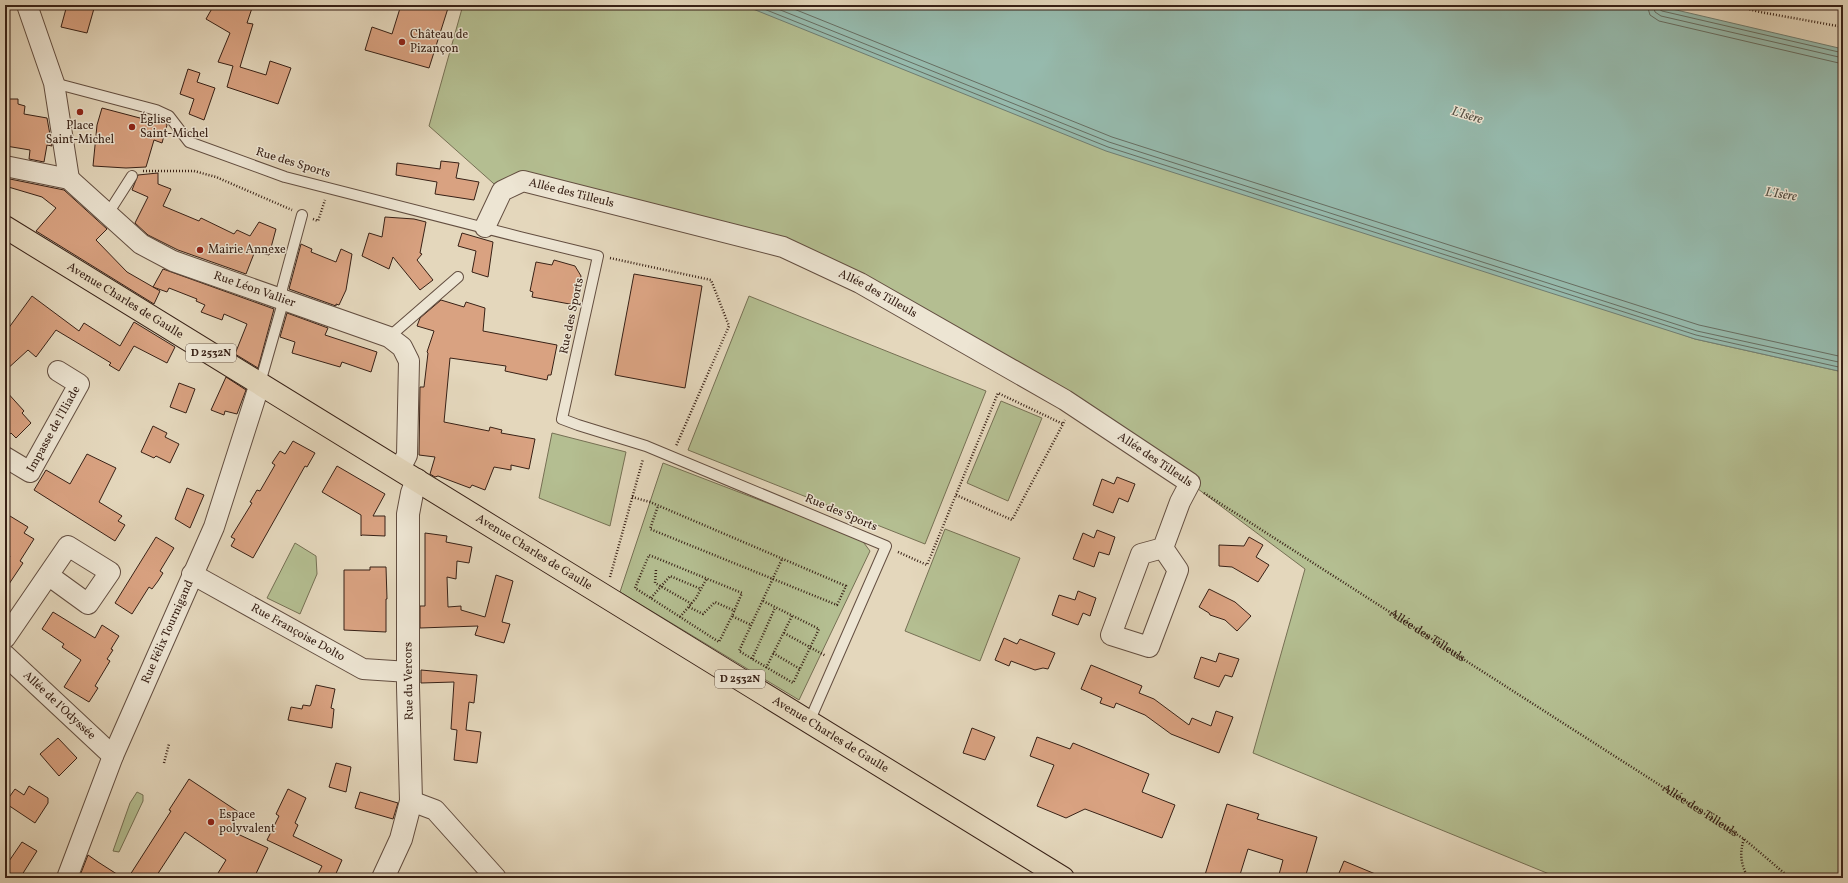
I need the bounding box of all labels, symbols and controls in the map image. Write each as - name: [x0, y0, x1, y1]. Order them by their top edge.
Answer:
- place label: Château de Pizançon: [410, 27, 468, 57]
- marker: Château de Pizançon: [397, 37, 407, 47]
- water label: L'Isère: [1449, 103, 1485, 129]
- marker: Place Saint-Michel: [75, 107, 85, 117]
- place label: Église Saint-Michel: [140, 111, 209, 142]
- place label: Place Saint-Michel: [46, 118, 115, 148]
- marker: Église Saint-Michel: [127, 122, 137, 132]
- street label: Rue des Sports: [254, 144, 332, 182]
- street label: Allée des Tilleuls: [527, 175, 616, 212]
- water label: L'Isère: [1764, 184, 1798, 206]
- place label: Mairie Annexe: [208, 242, 286, 258]
- marker: Mairie Annexe: [195, 245, 205, 255]
- street label: Avenue Charles de Gaulle: [64, 259, 187, 343]
- street label: Allée des Tilleuls: [836, 266, 920, 322]
- street label: Rue Léon Vallier: [211, 268, 298, 311]
- street label: Rue des Sports: [556, 277, 588, 355]
- road number: D 2532N: [186, 344, 236, 362]
- street label: Impasse de l'Iliade: [23, 383, 84, 476]
- street label: Allée des Tilleuls: [1114, 429, 1196, 491]
- street label: Rue des Sports: [802, 491, 880, 535]
- street label: Avenue Charles de Gaulle: [473, 511, 595, 594]
- street label: Rue Félix Tournigand: [138, 577, 198, 686]
- street label: Rue Françoise Dolto: [248, 600, 348, 665]
- street label: Allée des Tilleuls: [1386, 606, 1468, 666]
- street label: Rue du Vercors: [400, 642, 418, 720]
- street label: Allée de l'Odyssée: [19, 668, 99, 744]
- road number: D 2532N: [715, 670, 765, 688]
- street label: Avenue Charles de Gaulle: [769, 693, 892, 777]
- street label: Allée des Tilleuls: [1659, 780, 1741, 841]
- place label: Espace polyvalent: [219, 807, 275, 837]
- marker: Espace polyvalent: [206, 817, 216, 827]

